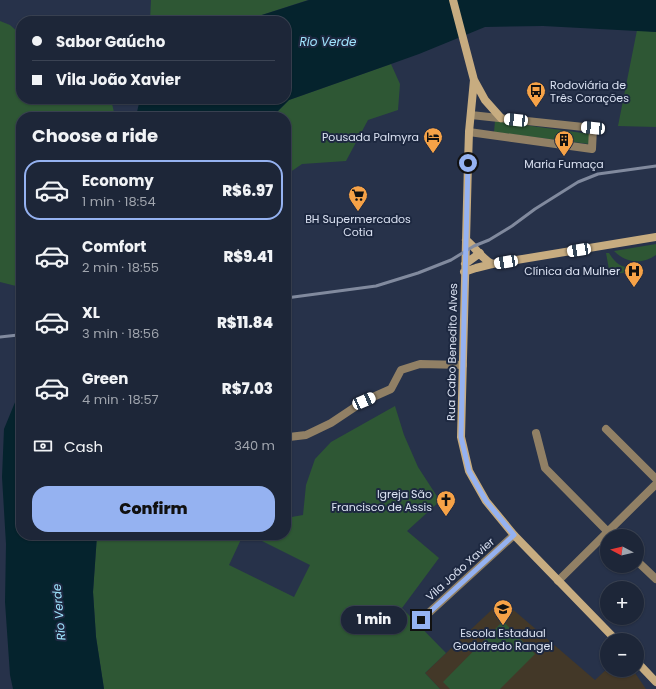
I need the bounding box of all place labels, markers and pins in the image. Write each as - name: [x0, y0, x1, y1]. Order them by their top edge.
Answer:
- place label: Rodoviária de Três Corações: [550, 77, 629, 106]
- bus stop icon: Rodoviária de Três Corações: [525, 80, 547, 108]
- hotel icon: Pousada Palmyra: [422, 126, 444, 154]
- place label: Pousada Palmyra: [322, 129, 419, 145]
- building icon: Maria Fumaça: [553, 129, 575, 157]
- place label: Maria Fumaça: [524, 156, 604, 172]
- supermarket icon: BH Supermercados Cotia: [347, 184, 369, 212]
- place label: BH Supermercados Cotia: [305, 211, 411, 240]
- hospital icon: Clínica da Mulher: [623, 260, 645, 288]
- place label: Clínica da Mulher: [524, 263, 620, 279]
- place label: Igreja São Francisco de Assis: [332, 486, 432, 515]
- church icon: Igreja São Francisco de Assis: [435, 489, 457, 517]
- school or university icon: Escola Estadual Godofredo Rangel: [492, 598, 514, 626]
- place label: Escola Estadual Godofredo Rangel: [453, 625, 553, 654]

